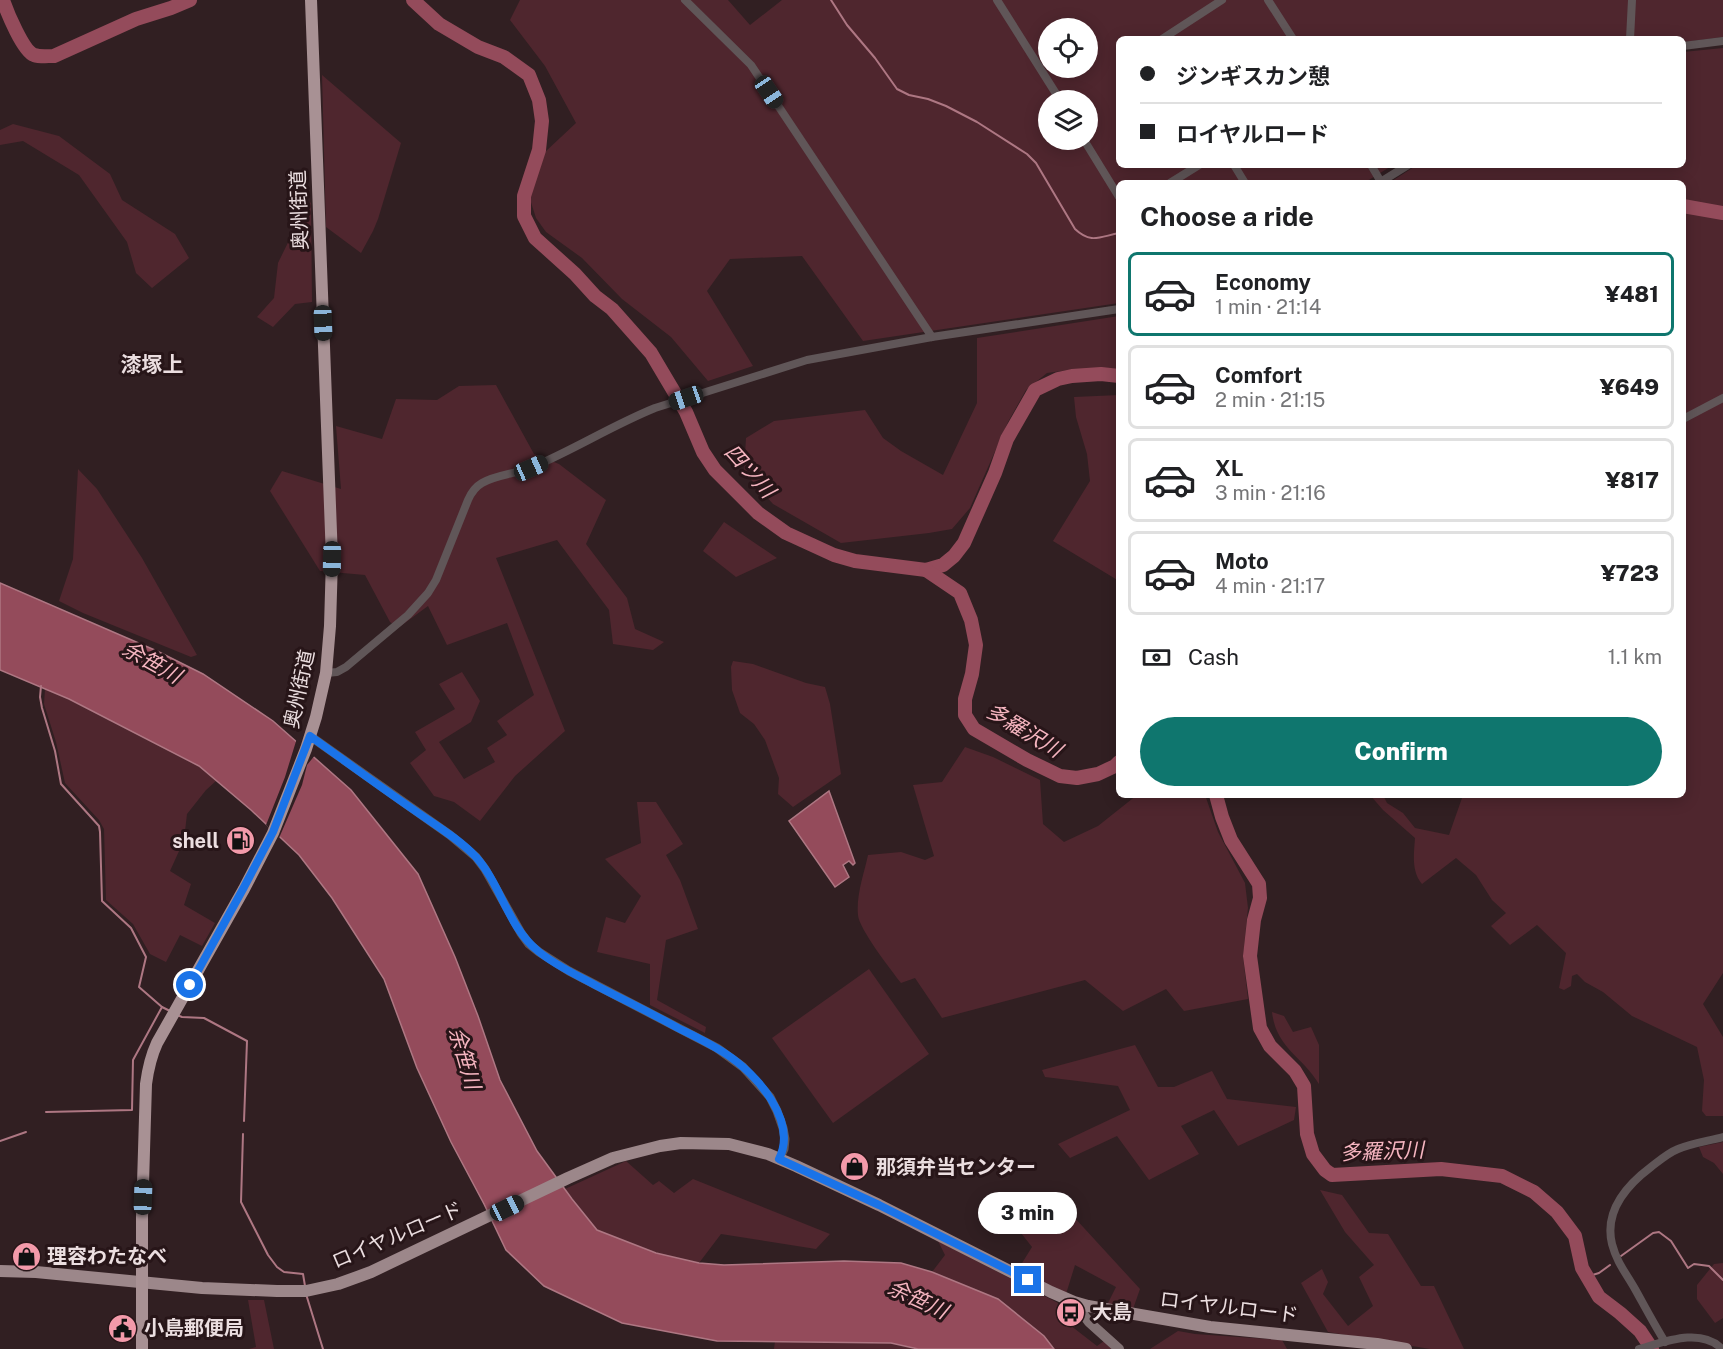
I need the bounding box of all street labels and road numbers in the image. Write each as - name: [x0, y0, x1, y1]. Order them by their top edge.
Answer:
- street label: 奥州街道: [286, 170, 312, 250]
- street label: 奥州街道: [279, 647, 319, 731]
- street label: ロイヤルロード: [328, 1197, 466, 1273]
- street label: ロイヤルロード: [1158, 1287, 1300, 1327]

